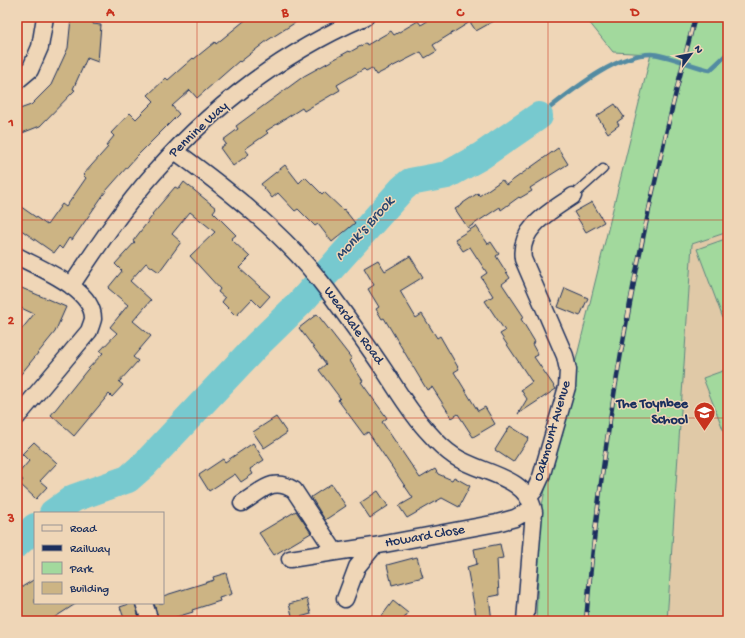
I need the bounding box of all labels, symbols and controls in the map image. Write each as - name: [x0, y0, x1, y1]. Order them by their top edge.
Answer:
- text: A: [105, 6, 115, 21]
- text: B: [281, 6, 290, 21]
- text: C: [455, 6, 465, 21]
- text: D: [630, 6, 640, 21]
- north arrow: [671, 34, 711, 74]
- text: N: [691, 44, 705, 56]
- street label: Pennine Way: [165, 98, 232, 162]
- text: 1: [7, 116, 14, 131]
- water label: Monk's Brook: [331, 192, 399, 265]
- street label: Weardale Road: [319, 284, 388, 370]
- text: 2: [8, 314, 15, 329]
- street label: Oakmount Avenue: [530, 378, 576, 483]
- place label: The Toynbee School: [616, 396, 689, 429]
- school or university icon: The Toynbee School: [691, 399, 717, 432]
- text: 3: [7, 512, 15, 527]
- legend: [34, 512, 164, 604]
- street label: Howard Close: [384, 521, 467, 552]
- text: Road: [70, 523, 97, 537]
- text: Railway: [70, 543, 110, 557]
- text: Park: [69, 563, 95, 577]
- text: Building: [69, 583, 109, 597]

